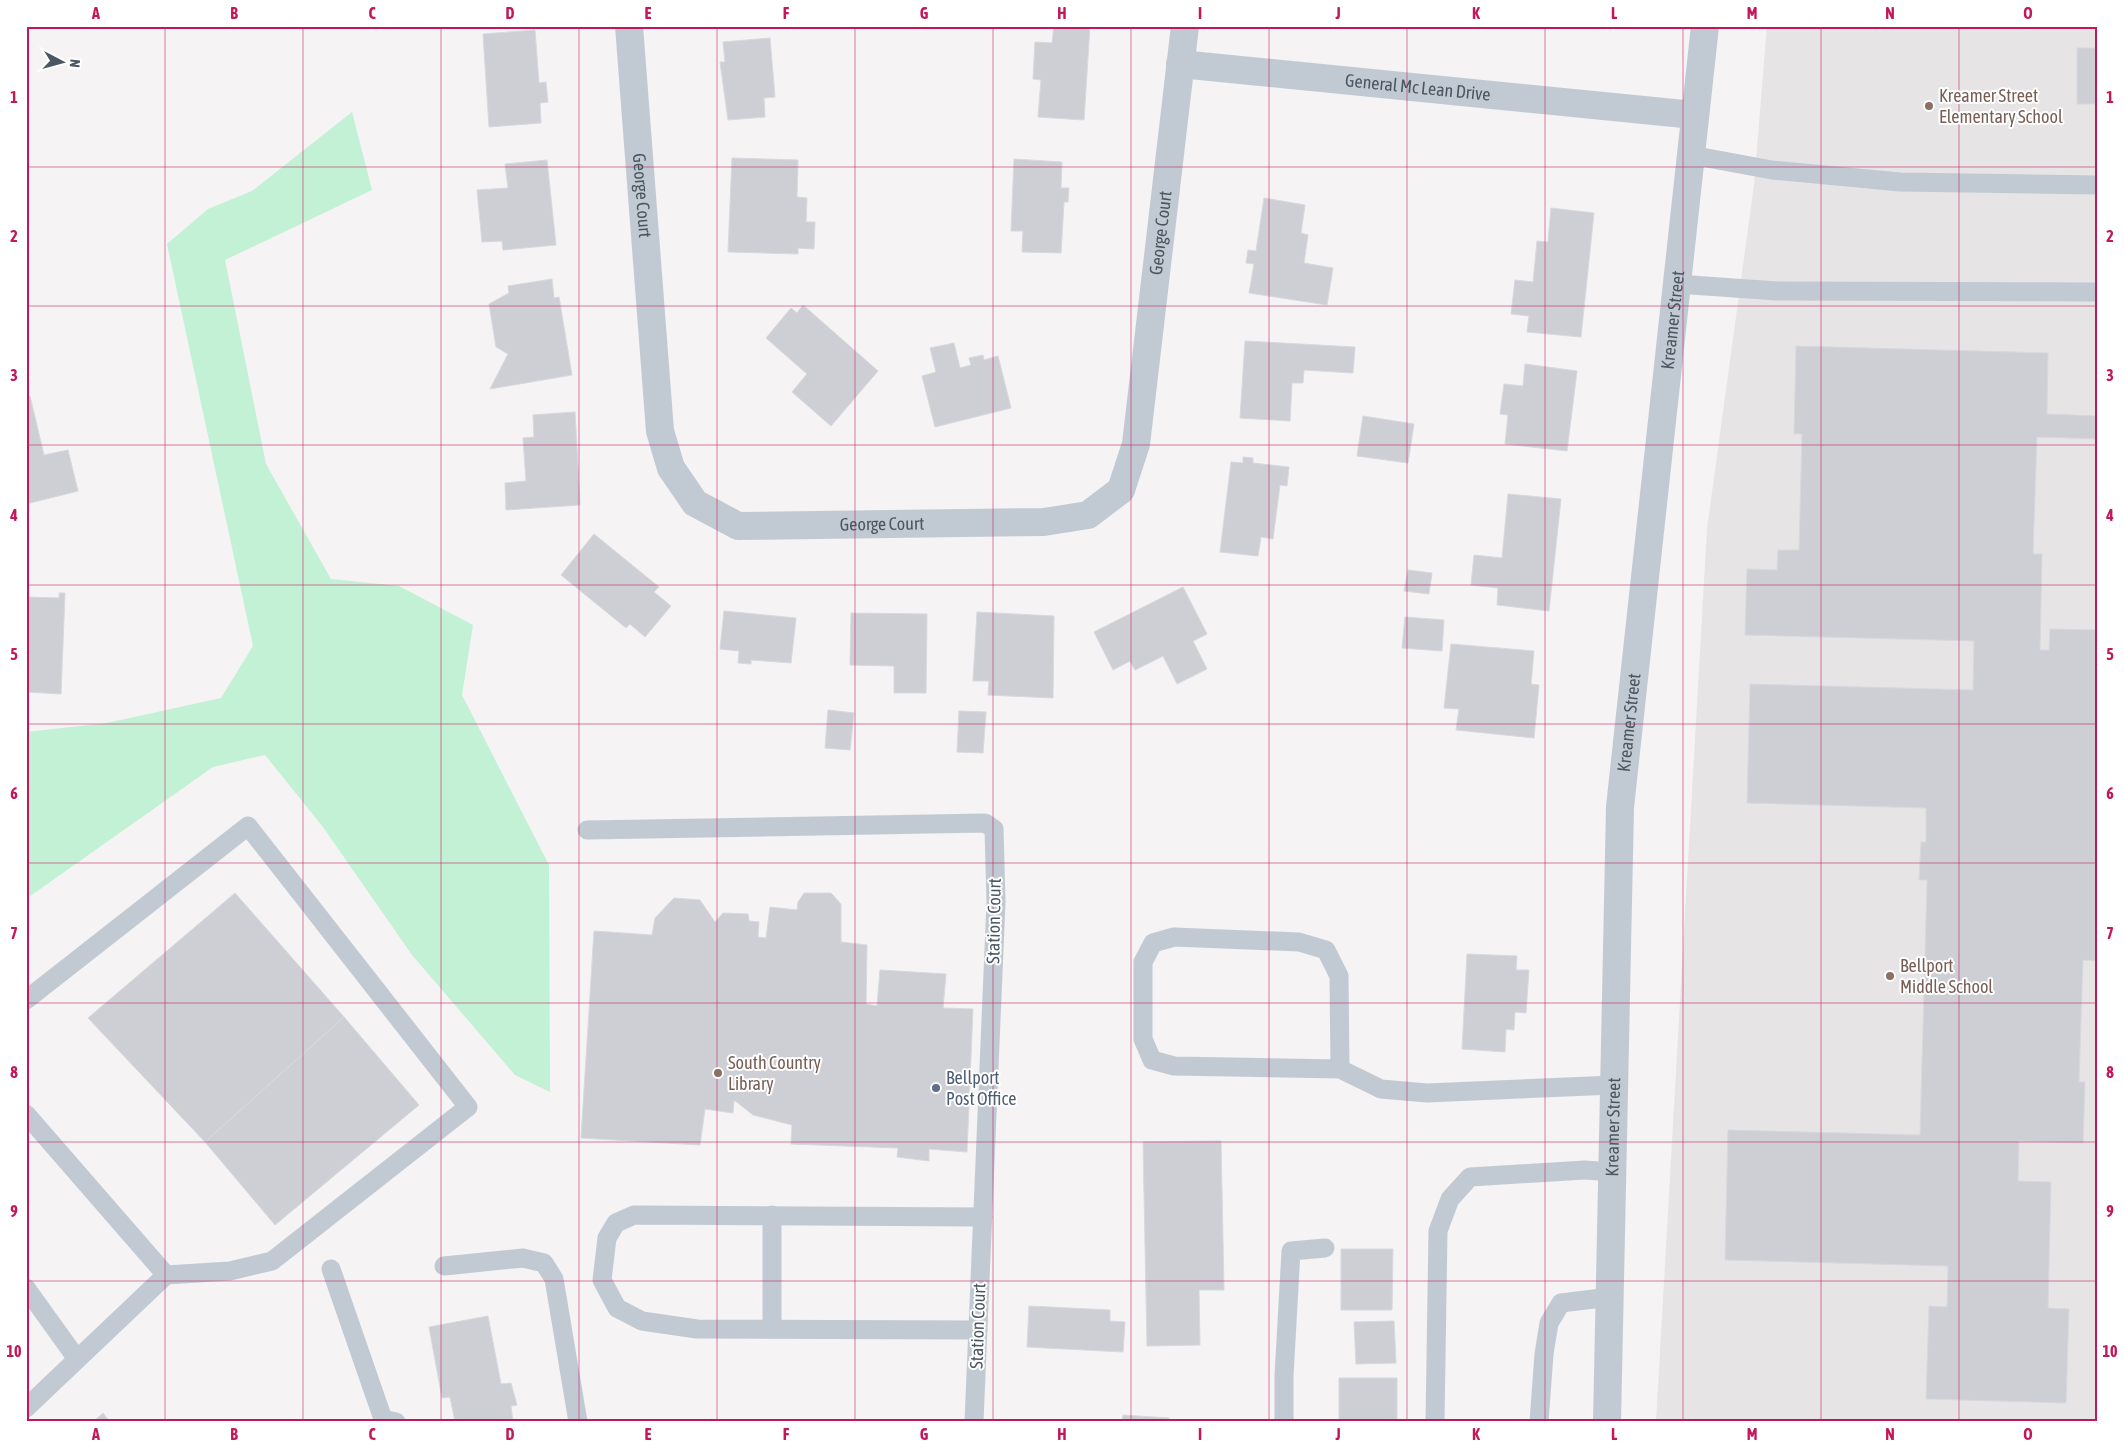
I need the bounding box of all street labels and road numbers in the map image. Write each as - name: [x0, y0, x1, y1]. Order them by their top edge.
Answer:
- street label: General Mc Lean Drive: [1344, 69, 1492, 105]
- street label: George Court: [629, 153, 656, 238]
- street label: George Court: [1145, 190, 1176, 276]
- street label: Kreamer Street: [1657, 270, 1688, 370]
- street label: George Court: [840, 513, 924, 535]
- street label: Kreamer Street: [1613, 672, 1644, 773]
- street label: Station Court: [982, 878, 1005, 964]
- street label: Kreamer Street: [1601, 1077, 1624, 1177]
- street label: Station Court: [966, 1283, 989, 1369]

